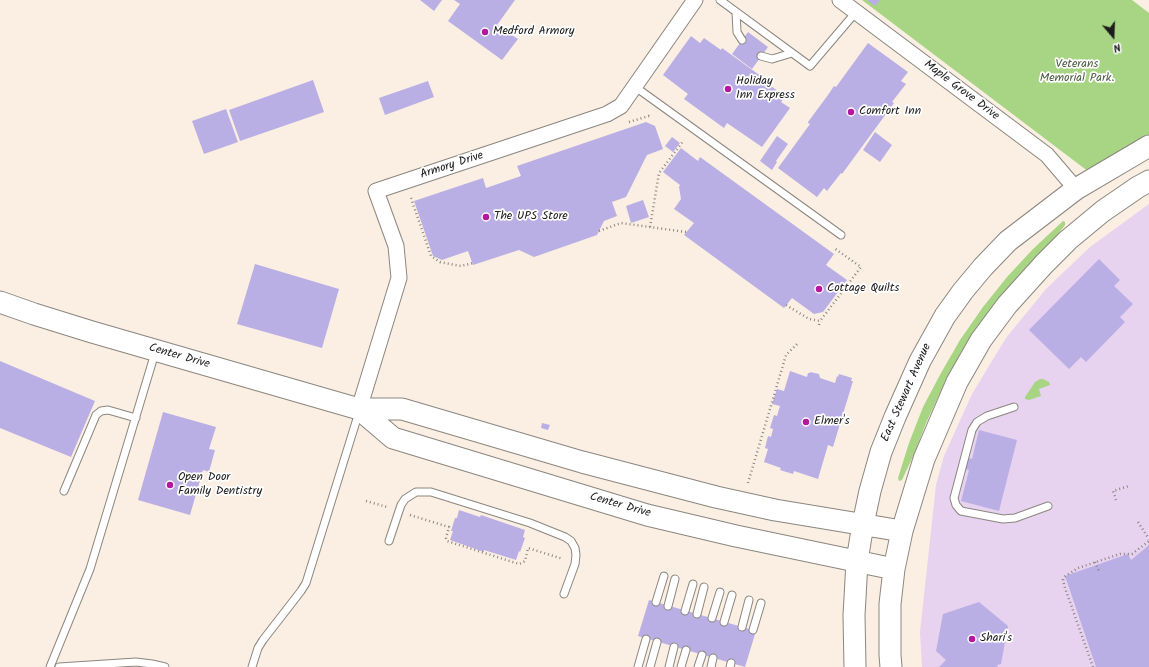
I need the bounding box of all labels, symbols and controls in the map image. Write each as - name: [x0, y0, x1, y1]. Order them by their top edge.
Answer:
- north arrow: [1093, 16, 1133, 56]
- place label: Medford Armory: [493, 25, 574, 39]
- marker: Medford Armory: [480, 27, 490, 37]
- text: N: [1111, 38, 1123, 57]
- street label: Maple Grove Drive: [920, 58, 1002, 124]
- park label: Veterans Memorial Park.: [1040, 58, 1114, 86]
- place label: Holiday Inn Express: [736, 75, 795, 103]
- marker: Holiday Inn Express: [723, 84, 733, 94]
- place label: Comfort Inn: [859, 105, 921, 119]
- marker: Comfort Inn: [846, 107, 856, 117]
- street label: Armory Drive: [419, 149, 485, 183]
- place label: The UPS Store: [494, 210, 568, 224]
- marker: The UPS Store: [481, 212, 491, 222]
- place label: Cottage Quilts: [827, 282, 899, 296]
- marker: Cottage Quilts: [814, 284, 824, 294]
- street label: Center Drive: [147, 341, 211, 373]
- street label: East Stewart Avenue: [879, 342, 935, 444]
- place label: Elmer's: [814, 415, 850, 429]
- marker: Elmer's: [801, 417, 811, 427]
- place label: Open Door Family Dentistry: [178, 471, 262, 499]
- marker: Open Door Family Dentistry: [165, 480, 175, 490]
- street label: Center Drive: [588, 490, 652, 522]
- place label: Shari's: [980, 632, 1012, 646]
- marker: Shari's: [967, 634, 977, 644]

